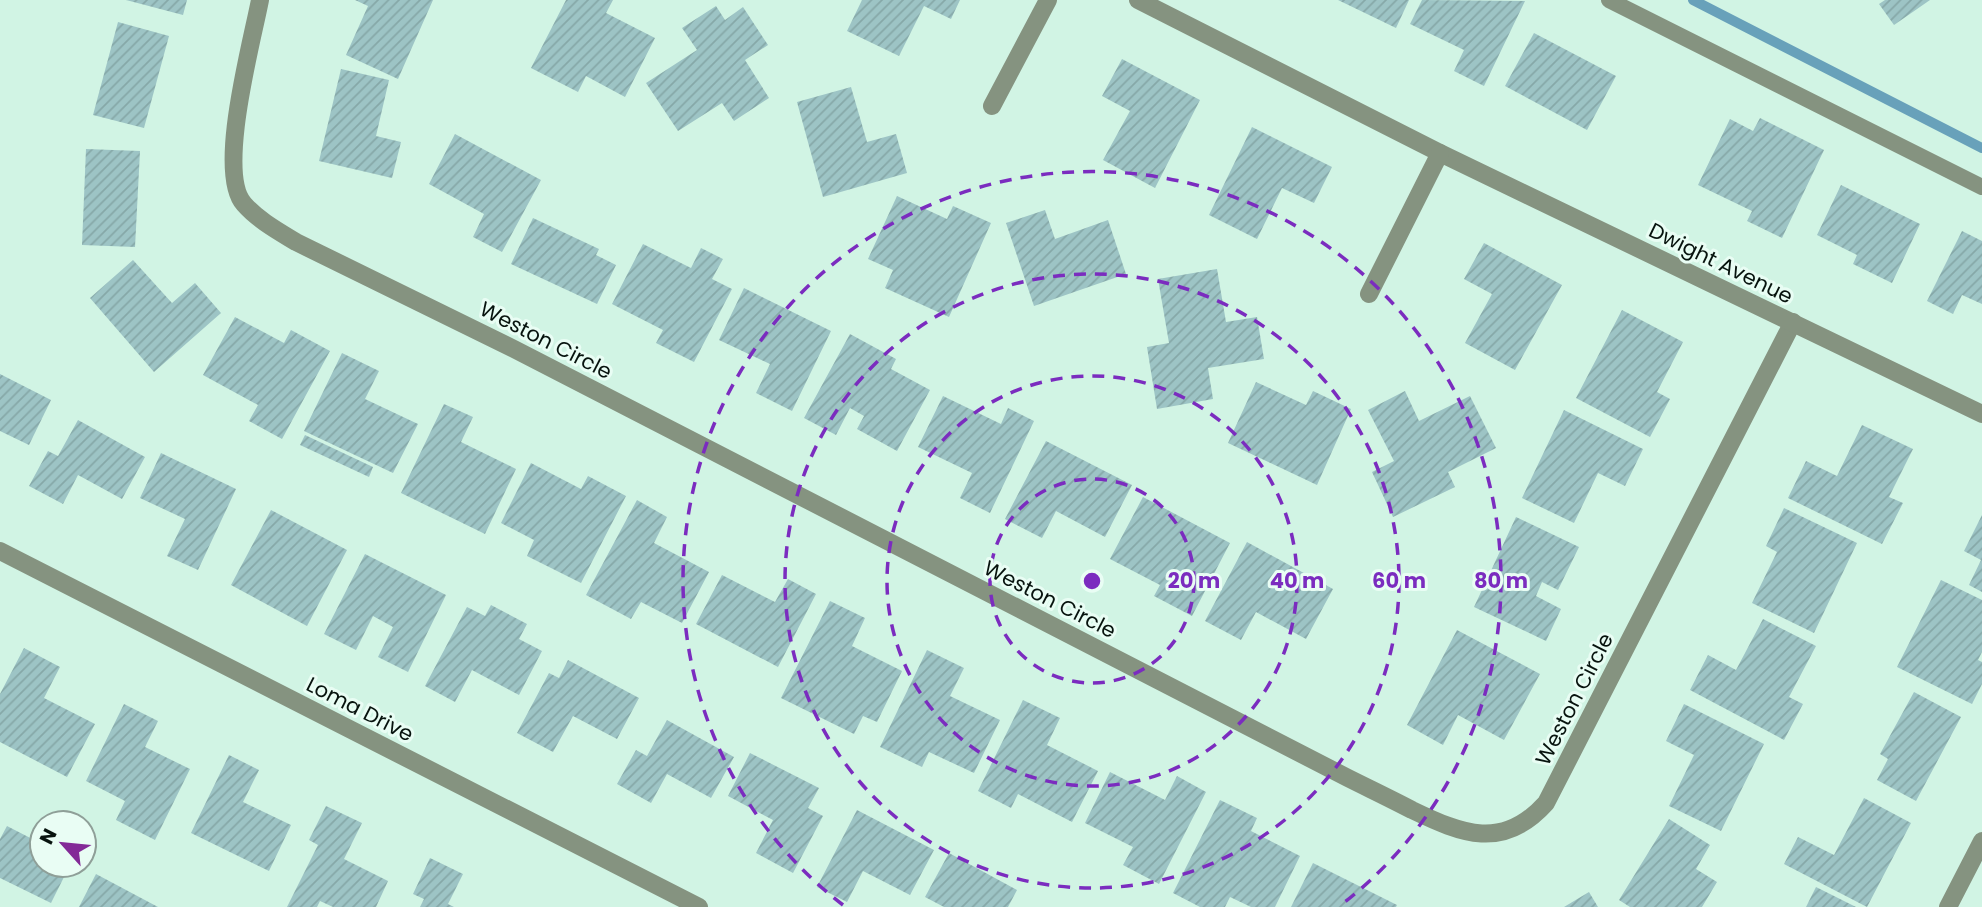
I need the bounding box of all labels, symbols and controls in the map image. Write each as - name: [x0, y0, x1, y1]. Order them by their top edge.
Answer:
- street label: Dwight Avenue: [1644, 216, 1798, 310]
- street label: Weston Circle: [475, 294, 617, 386]
- street label: Weston Circle: [979, 553, 1121, 645]
- text: 20 m: [1168, 566, 1220, 595]
- text: 40 m: [1270, 566, 1324, 595]
- text: 60 m: [1372, 566, 1426, 595]
- text: 80 m: [1474, 566, 1528, 595]
- centre of rings: [1080, 569, 1104, 593]
- street label: Weston Circle: [1528, 628, 1620, 770]
- street label: Loma Drive: [301, 670, 419, 748]
- north arrow: [28, 809, 98, 879]
- text: N: [33, 824, 64, 849]

